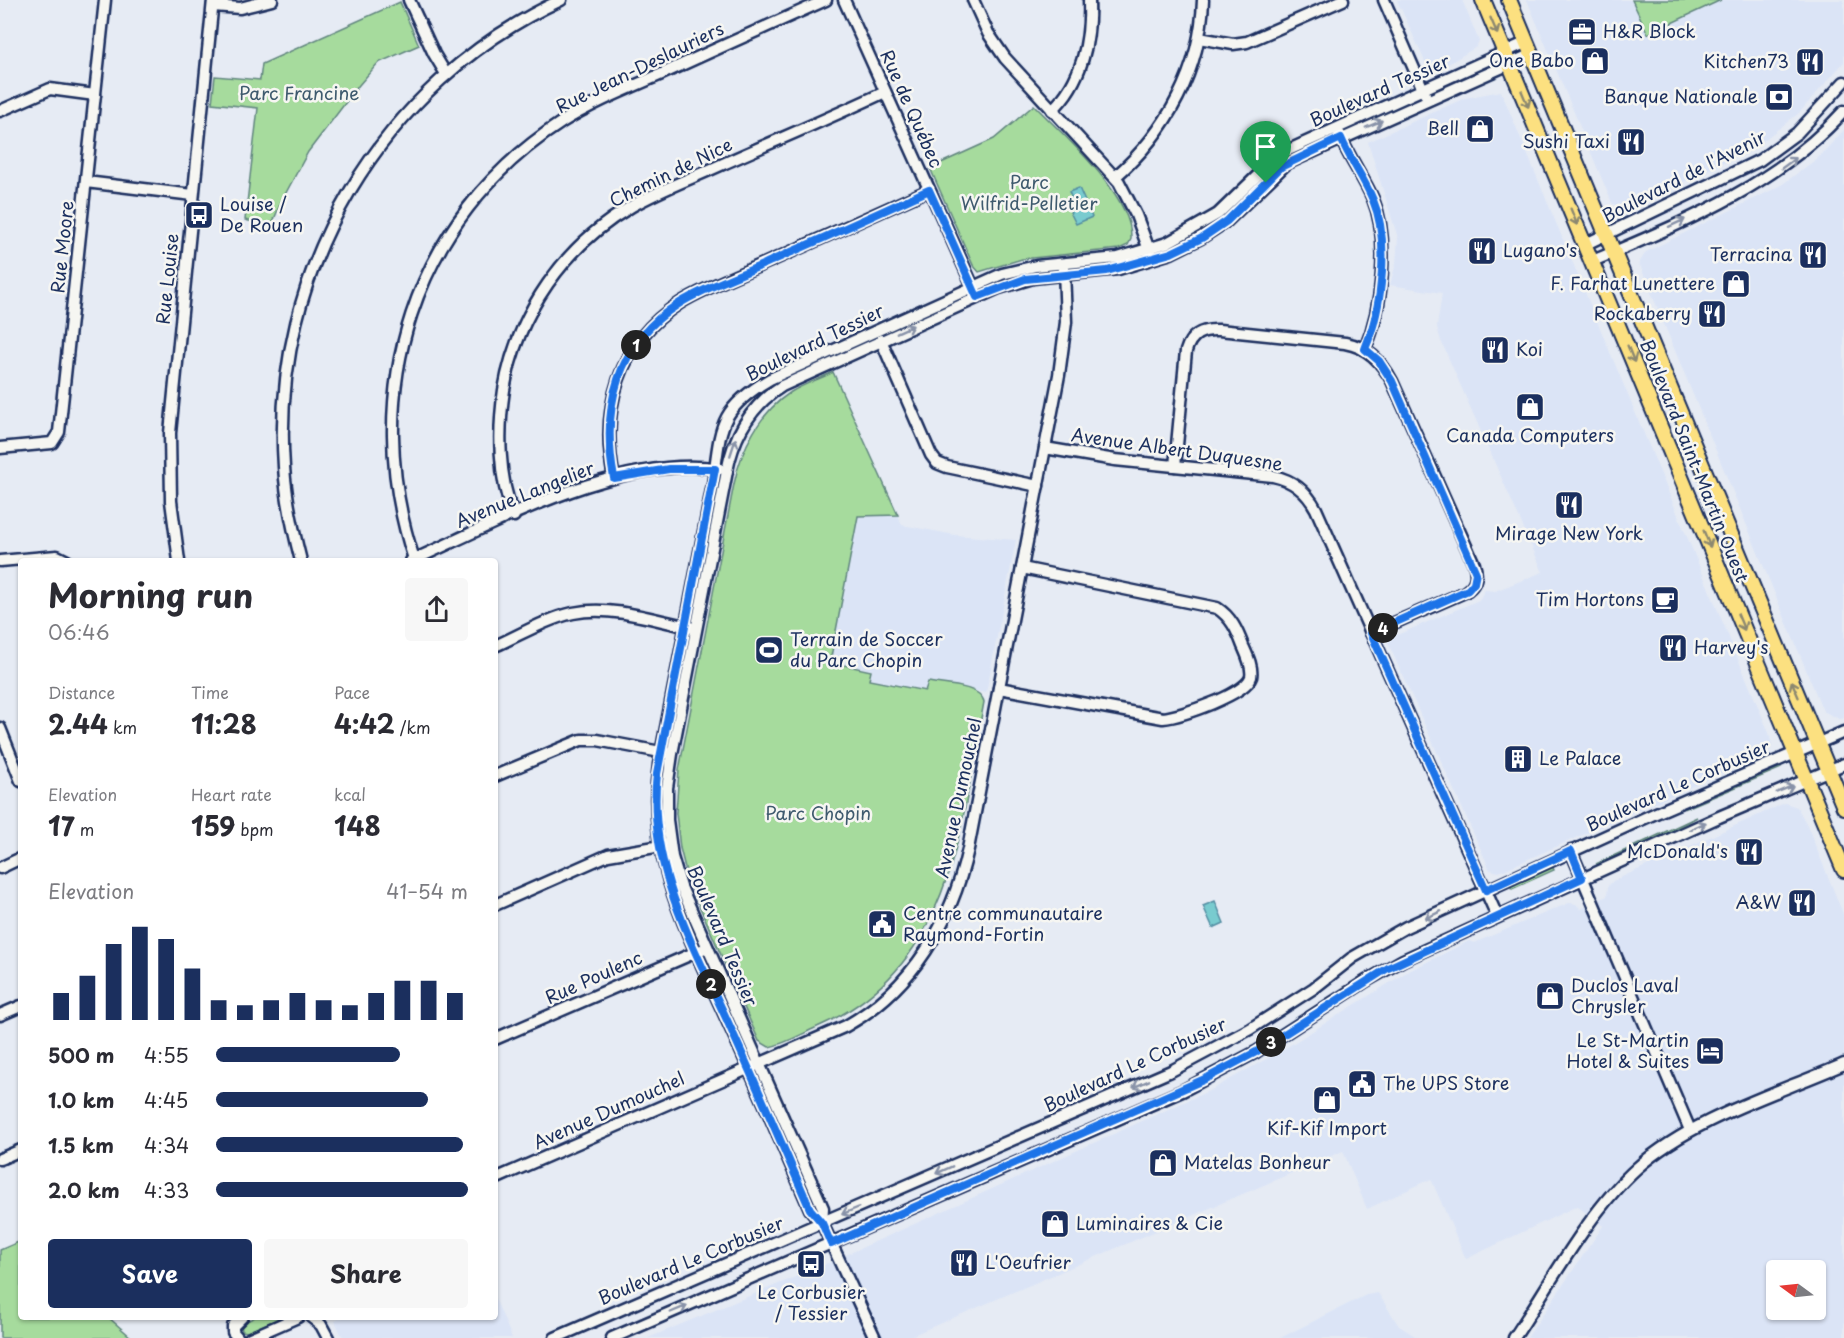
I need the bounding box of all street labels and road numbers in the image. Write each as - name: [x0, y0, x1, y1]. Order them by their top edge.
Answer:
- street label: Rue Jean-Deslauriers: [551, 14, 728, 119]
- street label: Rue de Québec: [874, 45, 950, 172]
- street label: Boulevard Tessier: [1305, 46, 1454, 133]
- street label: Boulevard de l'Avenir: [1597, 122, 1771, 229]
- street label: Chemin de Nice: [604, 130, 736, 213]
- street label: Rue Moore: [43, 199, 80, 294]
- street label: Rue Louise: [148, 232, 185, 326]
- street label: Boulevard Tessier: [741, 296, 889, 387]
- street label: Boulevard Saint-Martin Ouest: [1634, 335, 1757, 586]
- street label: Avenue Albert Duquesne: [1070, 420, 1285, 477]
- street label: Avenue Langelier: [451, 453, 599, 534]
- street label: Avenue Dumouchel: [927, 715, 988, 880]
- street label: Boulevard Le Corbusier: [1581, 732, 1774, 837]
- street label: Boulevard Tessier: [681, 861, 766, 1011]
- street label: Rue Poulenc: [541, 943, 646, 1010]
- street label: Boulevard Le Corbusier: [1039, 1009, 1231, 1118]
- street label: Avenue Dumouchel: [528, 1064, 688, 1155]
- street label: Boulevard Le Corbusier: [594, 1208, 788, 1311]

